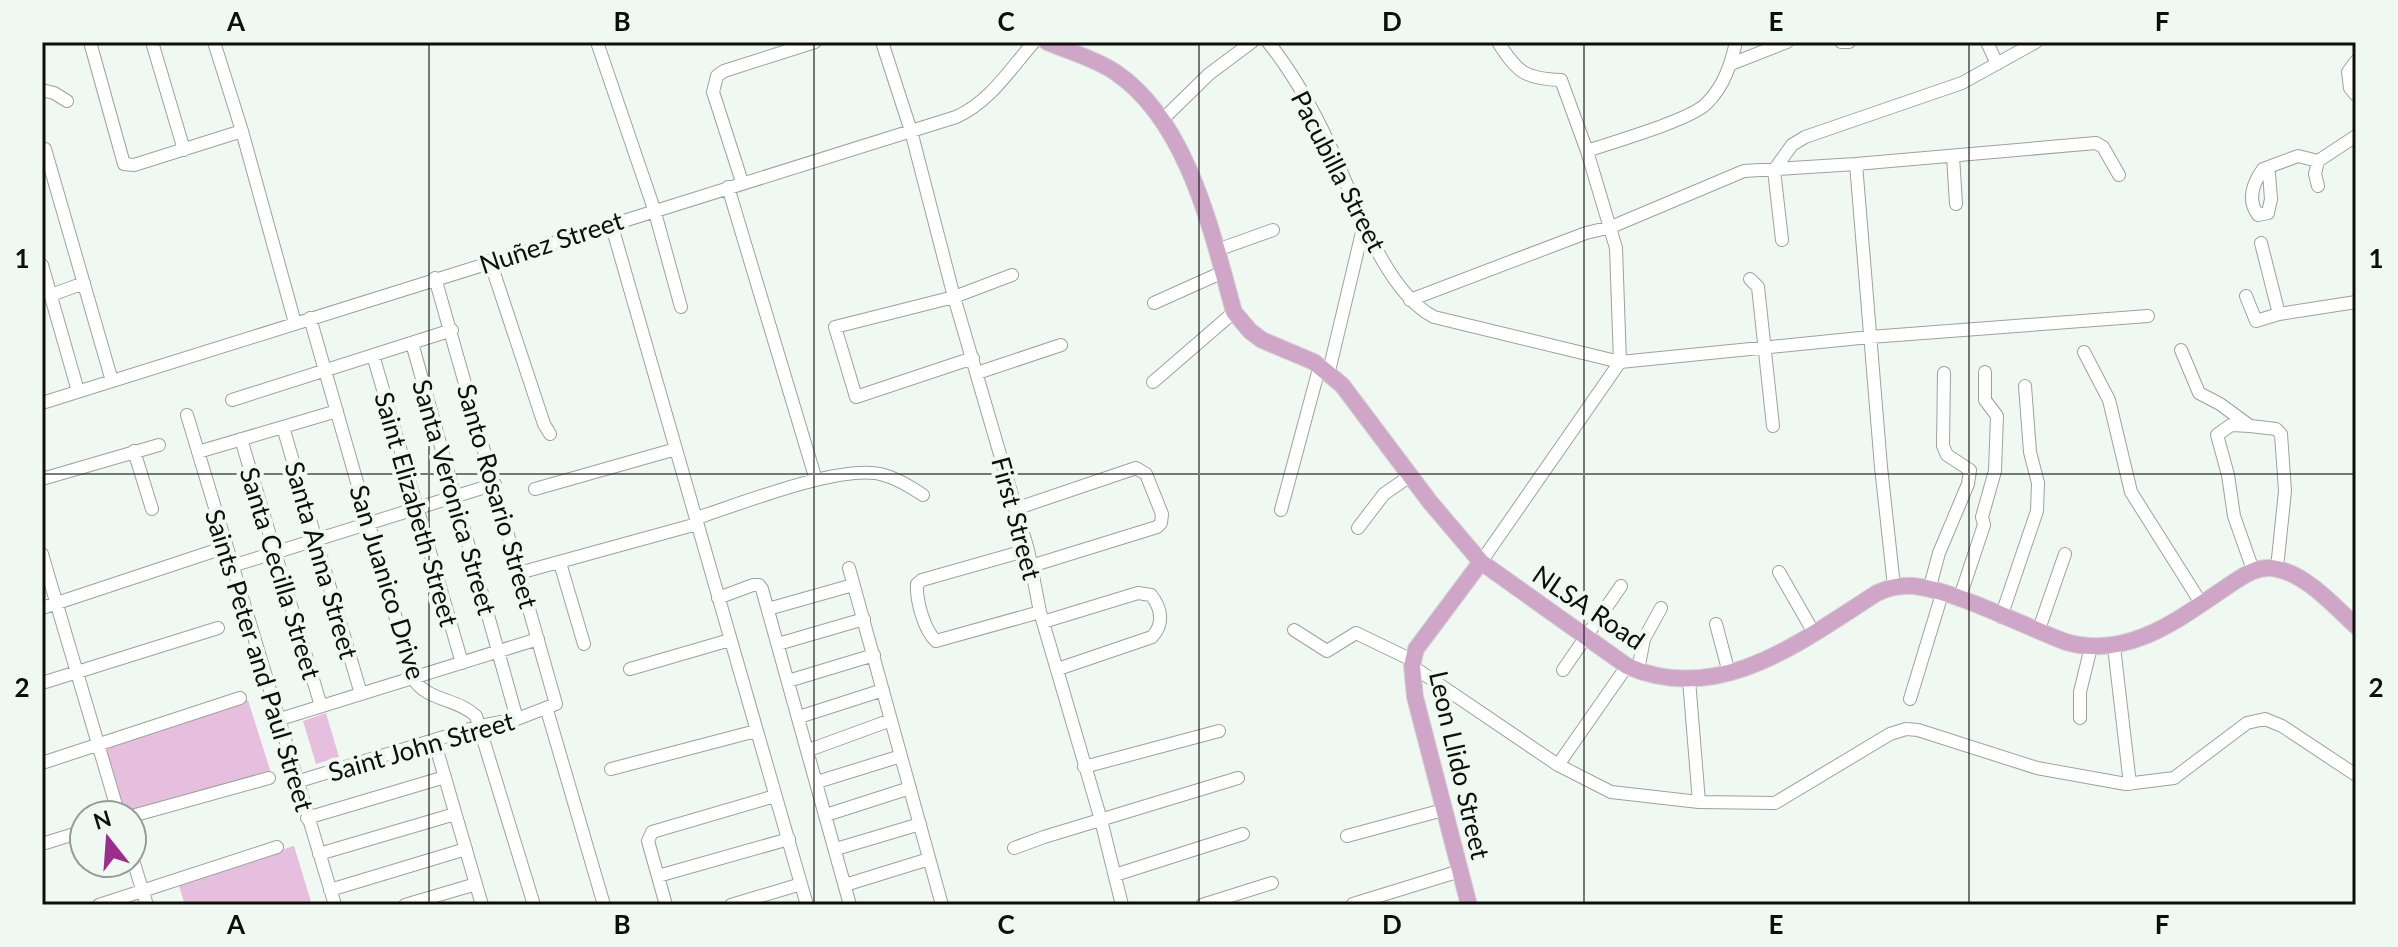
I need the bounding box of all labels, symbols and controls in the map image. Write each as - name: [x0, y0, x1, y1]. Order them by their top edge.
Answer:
- text: A: [226, 5, 246, 37]
- text: B: [613, 5, 631, 37]
- text: C: [997, 5, 1015, 37]
- text: D: [1382, 5, 1402, 37]
- text: E: [1769, 5, 1783, 37]
- text: F: [2155, 5, 2169, 37]
- street label: Pacubilla Street: [1285, 85, 1394, 257]
- street label: Nuñez Street: [475, 204, 628, 280]
- text: 1: [14, 242, 30, 274]
- text: 1: [2368, 242, 2384, 274]
- street label: Santa Veronica Street: [406, 376, 504, 619]
- street label: Santo Rosario Street: [451, 380, 546, 612]
- street label: Saint Elizabeth Street: [368, 388, 466, 631]
- street label: First Street: [985, 453, 1049, 584]
- street label: Santa Anna Street: [279, 458, 366, 663]
- street label: Santa Cecilla Street: [234, 463, 329, 683]
- street label: San Juanico Drive: [343, 481, 433, 683]
- street label: Saints Peter and Paul Street: [199, 505, 321, 816]
- street label: NLSA Road: [1527, 558, 1651, 656]
- street label: Leon Llido Street: [1423, 668, 1497, 863]
- text: 2: [14, 671, 30, 703]
- text: 2: [2368, 671, 2384, 703]
- street label: Saint John Street: [324, 704, 518, 788]
- north arrow: [68, 799, 148, 879]
- text: N: [90, 804, 114, 835]
- text: A: [226, 908, 246, 940]
- text: B: [613, 908, 631, 940]
- text: C: [997, 908, 1015, 940]
- text: D: [1382, 908, 1402, 940]
- text: E: [1769, 908, 1783, 940]
- text: F: [2155, 908, 2169, 940]

